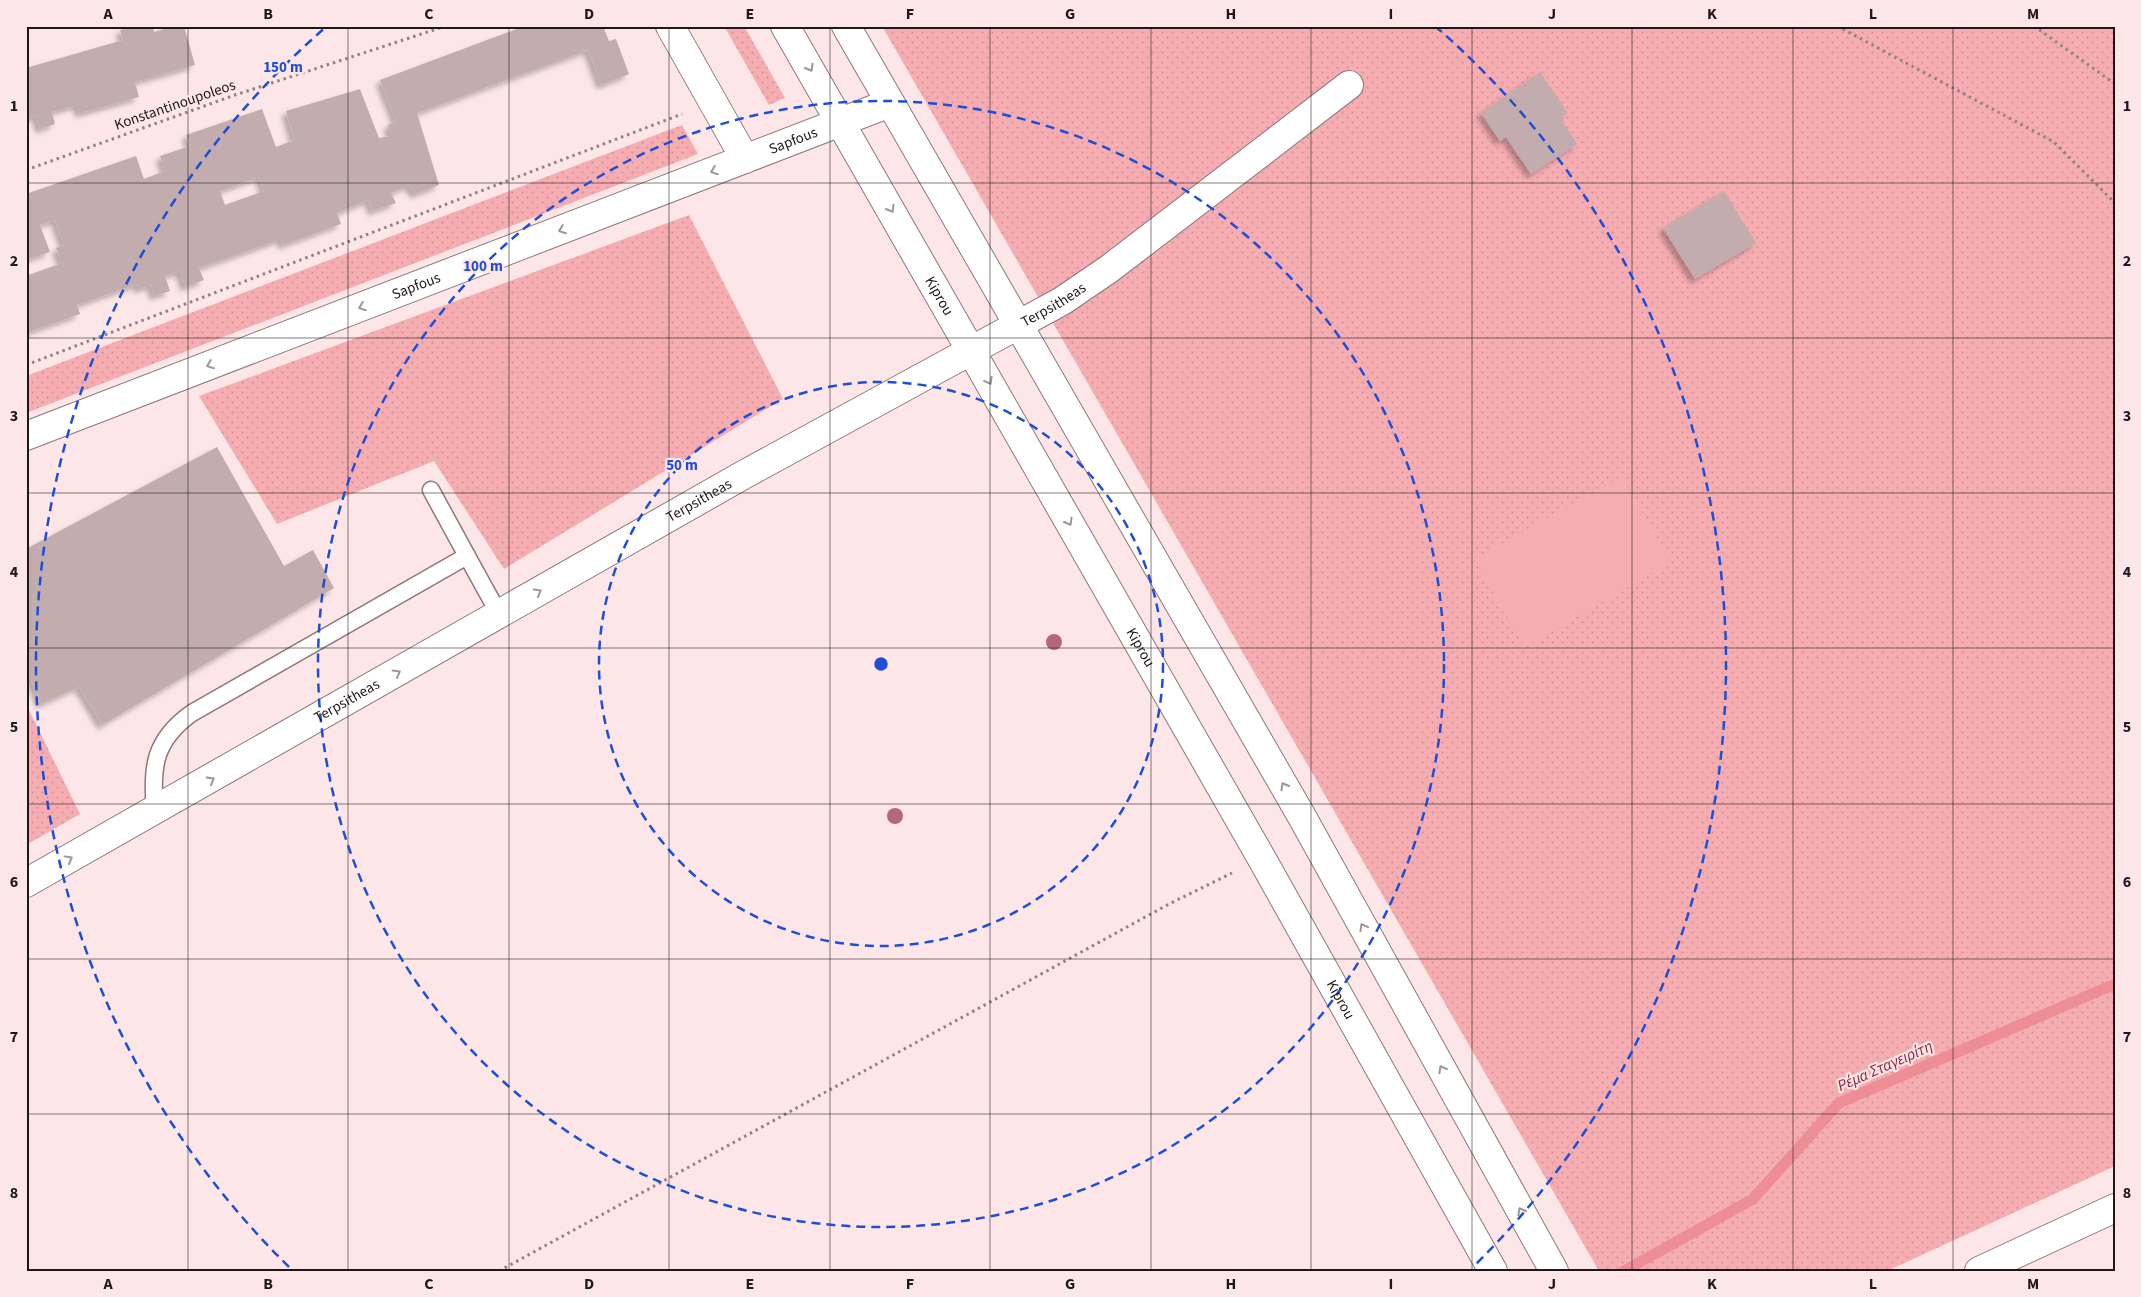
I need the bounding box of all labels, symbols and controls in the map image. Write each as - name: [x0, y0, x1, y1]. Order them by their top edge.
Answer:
- text: A: [102, 3, 113, 25]
- text: B: [263, 3, 273, 25]
- text: C: [424, 3, 434, 25]
- text: D: [584, 3, 594, 25]
- text: E: [746, 3, 754, 25]
- text: F: [906, 3, 914, 25]
- text: G: [1065, 3, 1075, 25]
- text: H: [1226, 3, 1236, 25]
- text: I: [1389, 3, 1393, 25]
- text: J: [1548, 3, 1556, 25]
- text: K: [1707, 3, 1717, 25]
- text: L: [1869, 3, 1877, 25]
- text: M: [2027, 3, 2039, 25]
- text: 150 m: [263, 57, 303, 78]
- one-way arrow: [803, 63, 813, 72]
- street label: Konstantinoupoleos: [112, 74, 238, 136]
- text: 1: [10, 95, 18, 117]
- text: 1: [2123, 95, 2131, 117]
- street label: Sapfous: [766, 121, 820, 159]
- one-way arrow: [710, 165, 719, 175]
- one-way arrow: [884, 204, 894, 213]
- one-way arrow: [558, 223, 567, 234]
- text: 2: [10, 250, 18, 272]
- text: 2: [2123, 250, 2131, 272]
- text: 100 m: [463, 256, 503, 277]
- street label: Sapfous: [389, 267, 443, 305]
- street label: Kiprou: [920, 272, 959, 319]
- street label: Terpsitheas: [1017, 277, 1090, 332]
- one-way arrow: [358, 301, 366, 311]
- one-way arrow: [206, 359, 215, 370]
- one-way arrow: [982, 376, 992, 385]
- text: 3: [10, 405, 18, 427]
- text: 3: [2123, 405, 2131, 427]
- text: 50 m: [666, 455, 698, 476]
- street label: Terpsitheas: [662, 473, 735, 527]
- one-way arrow: [1063, 517, 1073, 526]
- text: 4: [10, 561, 19, 583]
- text: 4: [2123, 561, 2132, 583]
- one-way arrow: [533, 588, 542, 598]
- street label: Kiprou: [1121, 624, 1160, 671]
- centre of rings: [872, 655, 890, 673]
- one-way arrow: [392, 669, 401, 679]
- street label: Terpsitheas: [310, 674, 383, 728]
- text: 5: [10, 716, 18, 738]
- text: 5: [2123, 716, 2131, 738]
- one-way arrow: [205, 776, 214, 786]
- one-way arrow: [1280, 782, 1290, 791]
- one-way arrow: [64, 855, 73, 865]
- text: 6: [10, 871, 18, 893]
- text: 6: [2123, 871, 2131, 893]
- one-way arrow: [1360, 924, 1370, 933]
- street label: Kiprou: [1321, 976, 1360, 1023]
- text: 7: [10, 1026, 18, 1048]
- text: 7: [2123, 1026, 2131, 1048]
- water label: Ρέμα Σταγειρίτη: [1834, 1035, 1936, 1097]
- one-way arrow: [1439, 1066, 1449, 1075]
- text: 8: [10, 1182, 18, 1204]
- text: 8: [2123, 1182, 2131, 1204]
- one-way arrow: [1517, 1208, 1527, 1217]
- text: A: [102, 1273, 113, 1295]
- text: B: [263, 1273, 273, 1295]
- text: C: [424, 1273, 434, 1295]
- text: D: [584, 1273, 594, 1295]
- text: E: [746, 1273, 754, 1295]
- text: F: [906, 1273, 914, 1295]
- text: G: [1065, 1273, 1075, 1295]
- text: H: [1226, 1273, 1236, 1295]
- text: I: [1389, 1273, 1393, 1295]
- text: J: [1548, 1273, 1556, 1295]
- text: K: [1707, 1273, 1717, 1295]
- text: L: [1869, 1273, 1877, 1295]
- text: M: [2027, 1273, 2039, 1295]

